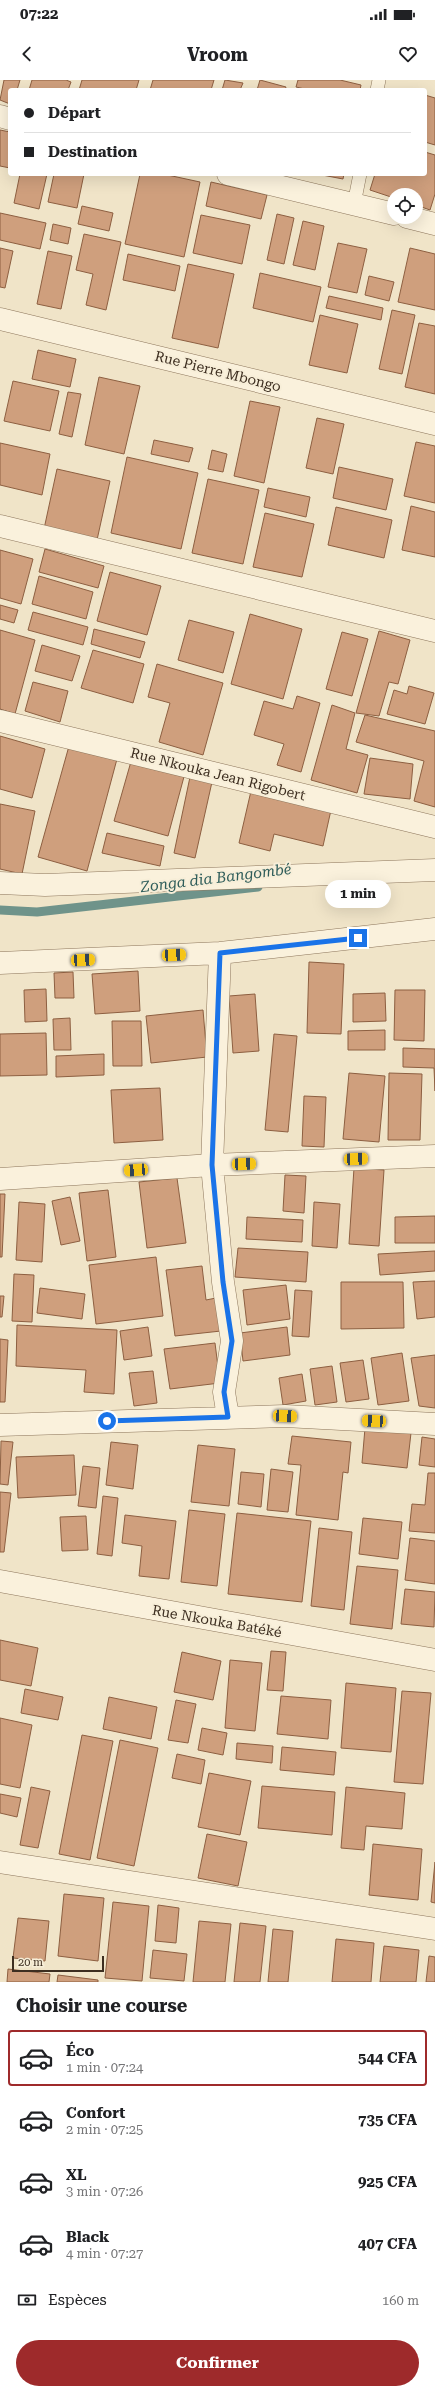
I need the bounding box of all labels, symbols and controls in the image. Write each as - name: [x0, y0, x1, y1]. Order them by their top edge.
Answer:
- text: 07:22: [20, 5, 58, 23]
- icon: back: [16, 43, 38, 65]
- icon: heart: [397, 43, 419, 65]
- text: Vroom: [187, 44, 248, 65]
- text: Départ: [48, 104, 101, 122]
- text: Destination: [48, 143, 137, 161]
- map controls: [387, 188, 423, 224]
- button: locate: [387, 188, 423, 224]
- street label: Rue Pierre Mbongo: [153, 348, 283, 394]
- street label: Rue Nkouka Jean Rigobert: [129, 745, 307, 803]
- water label: Zonga dia Bangombé: [139, 860, 293, 896]
- callout: 1 min: [325, 880, 391, 908]
- text: 1 min: [340, 886, 376, 901]
- route end: [349, 929, 367, 947]
- car: [162, 948, 186, 962]
- car: [71, 953, 95, 967]
- car: [344, 1153, 368, 1165]
- car: [232, 1158, 256, 1170]
- car: [124, 1163, 148, 1177]
- car: [273, 1409, 297, 1423]
- route start: [98, 1412, 116, 1430]
- car: [362, 1414, 386, 1428]
- street label: Rue Nkouka Batéké: [151, 1602, 283, 1640]
- scale bar: [12, 1954, 104, 1973]
- text: 20 m: [18, 1956, 43, 1969]
- text: Choisir une course: [16, 1995, 187, 2016]
- icon: car: [18, 2040, 54, 2076]
- text: Éco: [66, 2042, 94, 2060]
- text: 544 CFA: [358, 2049, 417, 2067]
- text: 1 min · 07:24: [66, 2060, 143, 2075]
- icon: car: [18, 2102, 54, 2138]
- text: Confort: [66, 2104, 125, 2122]
- text: 735 CFA: [358, 2111, 417, 2129]
- text: 2 min · 07:25: [66, 2122, 143, 2137]
- icon: car: [18, 2164, 54, 2200]
- text: XL: [66, 2166, 87, 2184]
- text: 925 CFA: [358, 2173, 417, 2191]
- text: 3 min · 07:26: [66, 2184, 143, 2199]
- icon: car: [18, 2226, 54, 2262]
- text: Black: [66, 2228, 109, 2246]
- text: 407 CFA: [358, 2235, 417, 2253]
- text: 4 min · 07:27: [66, 2246, 143, 2261]
- icon: cash: [16, 2289, 38, 2311]
- text: Espèces: [48, 2291, 107, 2309]
- text: 160 m: [382, 2293, 419, 2308]
- button: Confirmer: [16, 2340, 419, 2386]

